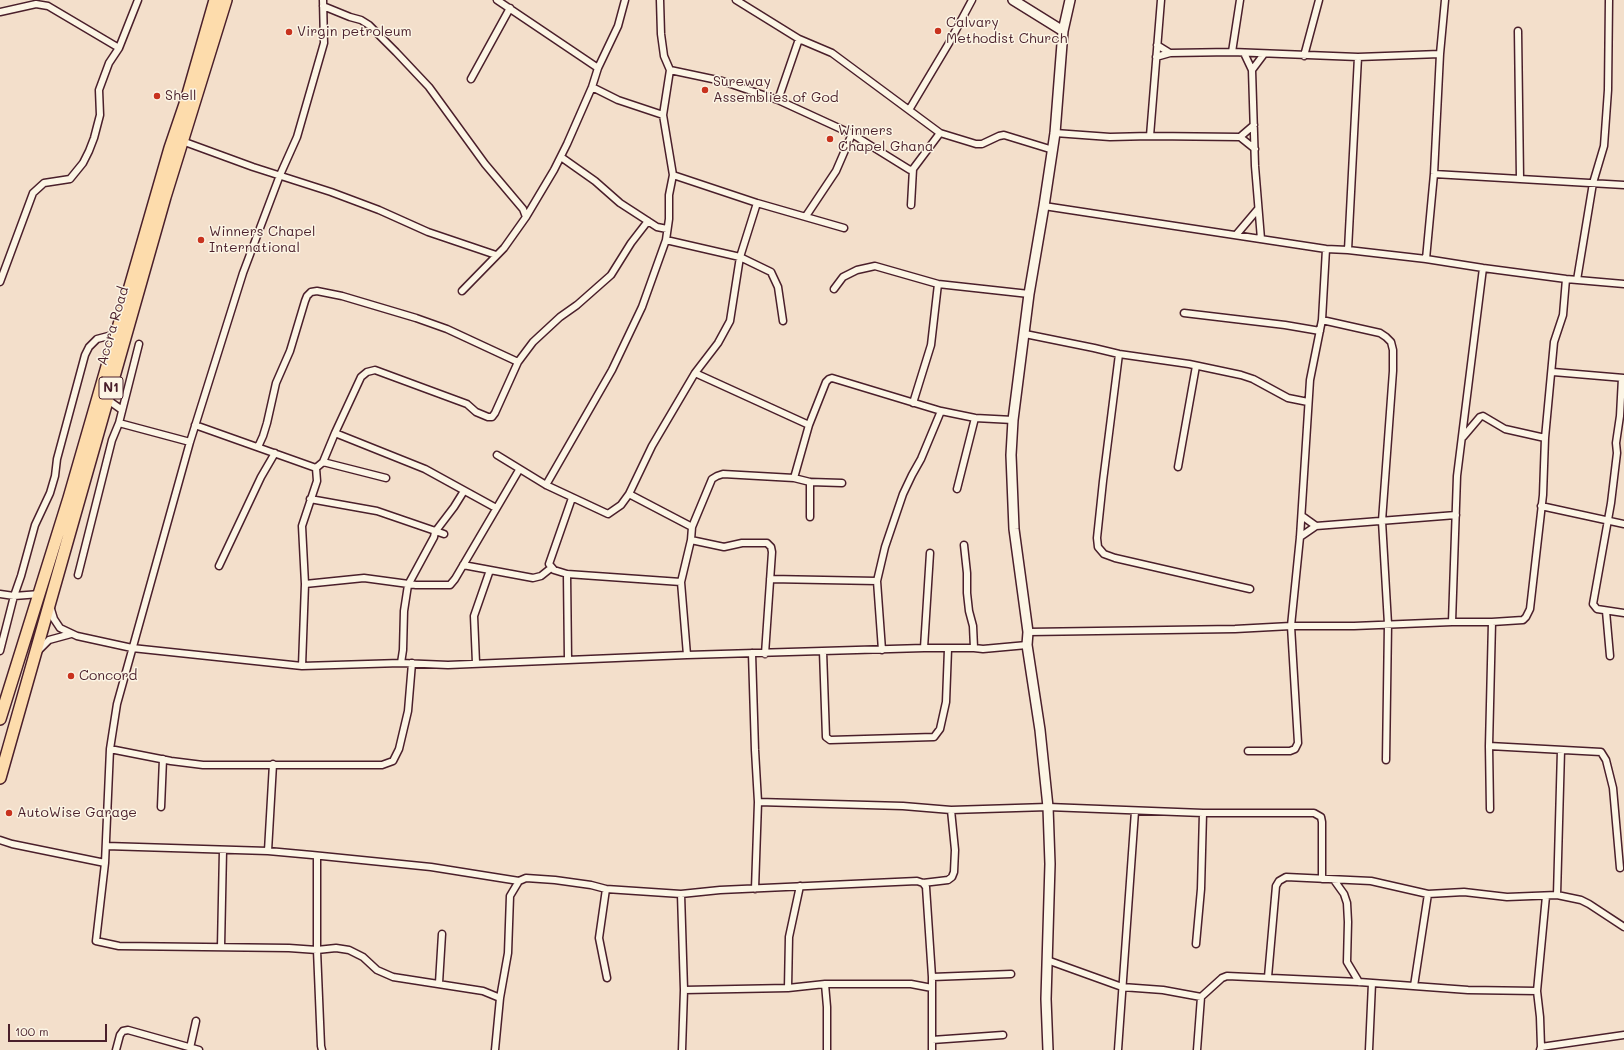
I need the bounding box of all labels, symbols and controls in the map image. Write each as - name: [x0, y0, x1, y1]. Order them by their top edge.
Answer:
- place label: Calvary Methodist Church: [946, 15, 1067, 48]
- place label: Virgin petroleum: [297, 24, 412, 40]
- marker: Calvary Methodist Church: [933, 26, 943, 36]
- marker: Virgin petroleum: [284, 27, 294, 37]
- place label: Sureway Assemblies of God: [713, 74, 839, 106]
- marker: Sureway Assemblies of God: [700, 85, 710, 95]
- place label: Shell: [165, 88, 196, 104]
- marker: Shell: [152, 91, 162, 101]
- place label: Winners Chapel Ghana: [838, 123, 933, 156]
- marker: Winners Chapel Ghana: [825, 134, 835, 144]
- place label: Winners Chapel International: [209, 224, 315, 256]
- marker: Winners Chapel International: [196, 235, 206, 245]
- street label: Accra Road: [94, 285, 132, 367]
- road number: N1: [99, 377, 123, 399]
- place label: Concord: [79, 668, 137, 684]
- marker: Concord: [66, 671, 76, 681]
- place label: AutoWise Garage: [17, 805, 137, 821]
- marker: AutoWise Garage: [4, 808, 14, 818]
- scale bar: [10, 1016, 109, 1042]
- text: 100 m: [15, 1023, 49, 1039]

